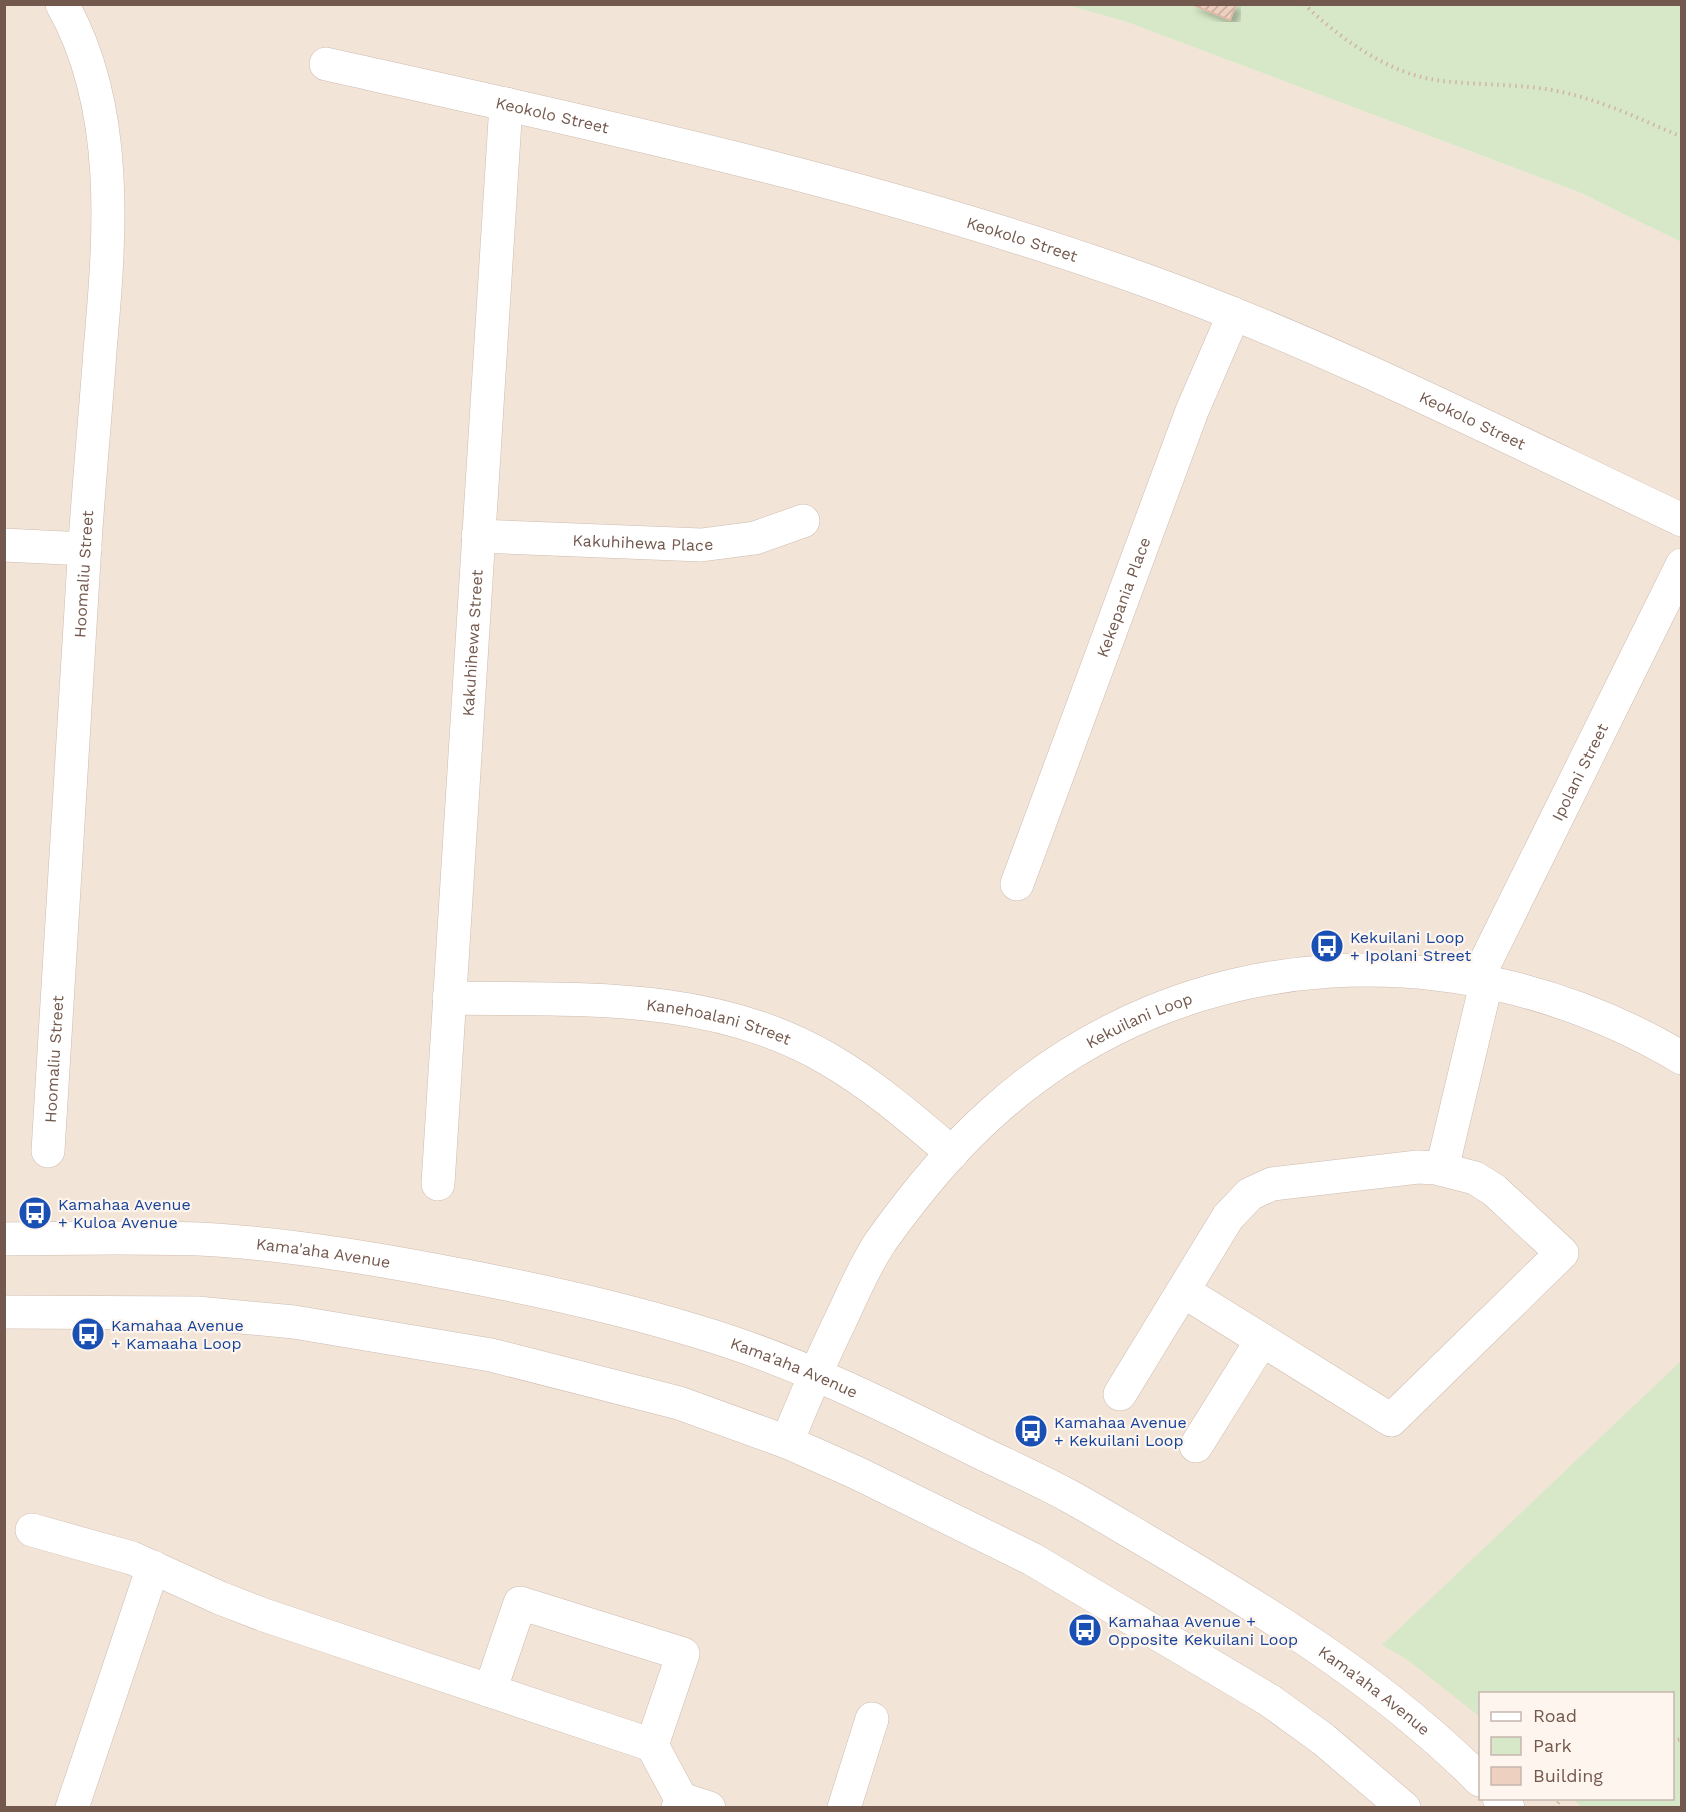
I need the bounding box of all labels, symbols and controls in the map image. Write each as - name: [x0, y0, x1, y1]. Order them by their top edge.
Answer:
- street label: Keokolo Street: [494, 93, 611, 137]
- street label: Keokolo Street: [964, 213, 1080, 266]
- street label: Keokolo Street: [1416, 387, 1529, 454]
- street label: Hoomaliu Street: [70, 509, 97, 639]
- street label: Kakuhihewa Place: [572, 531, 714, 555]
- street label: Kekepania Place: [1093, 535, 1155, 660]
- street label: Kakuhihewa Street: [458, 569, 487, 717]
- street label: Ipolani Street: [1548, 720, 1612, 824]
- bus stop icon: Kekuilani Loop + Ipolani Street: [1309, 928, 1345, 964]
- place label: Kekuilani Loop + Ipolani Street: [1350, 928, 1471, 965]
- street label: Kekuilani Loop: [1083, 989, 1195, 1052]
- street label: Hoomaliu Street: [41, 995, 67, 1124]
- street label: Kanehoalani Street: [645, 995, 794, 1049]
- bus stop icon: Kamahaa Avenue + Kuloa Avenue: [17, 1195, 53, 1231]
- place label: Kamahaa Avenue + Kuloa Avenue: [58, 1195, 191, 1232]
- street label: Kama'aha Avenue: [255, 1234, 392, 1272]
- bus stop icon: Kamahaa Avenue + Kamaaha Loop: [70, 1316, 106, 1352]
- place label: Kamahaa Avenue + Kamaaha Loop: [111, 1316, 244, 1353]
- street label: Kama'aha Avenue: [728, 1334, 861, 1402]
- bus stop icon: Kamahaa Avenue + Kekuilani Loop: [1013, 1413, 1049, 1449]
- place label: Kamahaa Avenue + Kekuilani Loop: [1054, 1413, 1187, 1450]
- bus stop icon: Kamahaa Avenue + Opposite Kekuilani Loop: [1067, 1612, 1103, 1648]
- place label: Kamahaa Avenue + Opposite Kekuilani Loop: [1108, 1612, 1298, 1649]
- street label: Kama'aha Avenue: [1315, 1642, 1434, 1739]
- legend: [1479, 1692, 1674, 1800]
- text: Road: [1533, 1705, 1577, 1726]
- text: Park: [1533, 1735, 1572, 1756]
- text: Building: [1533, 1765, 1603, 1786]

